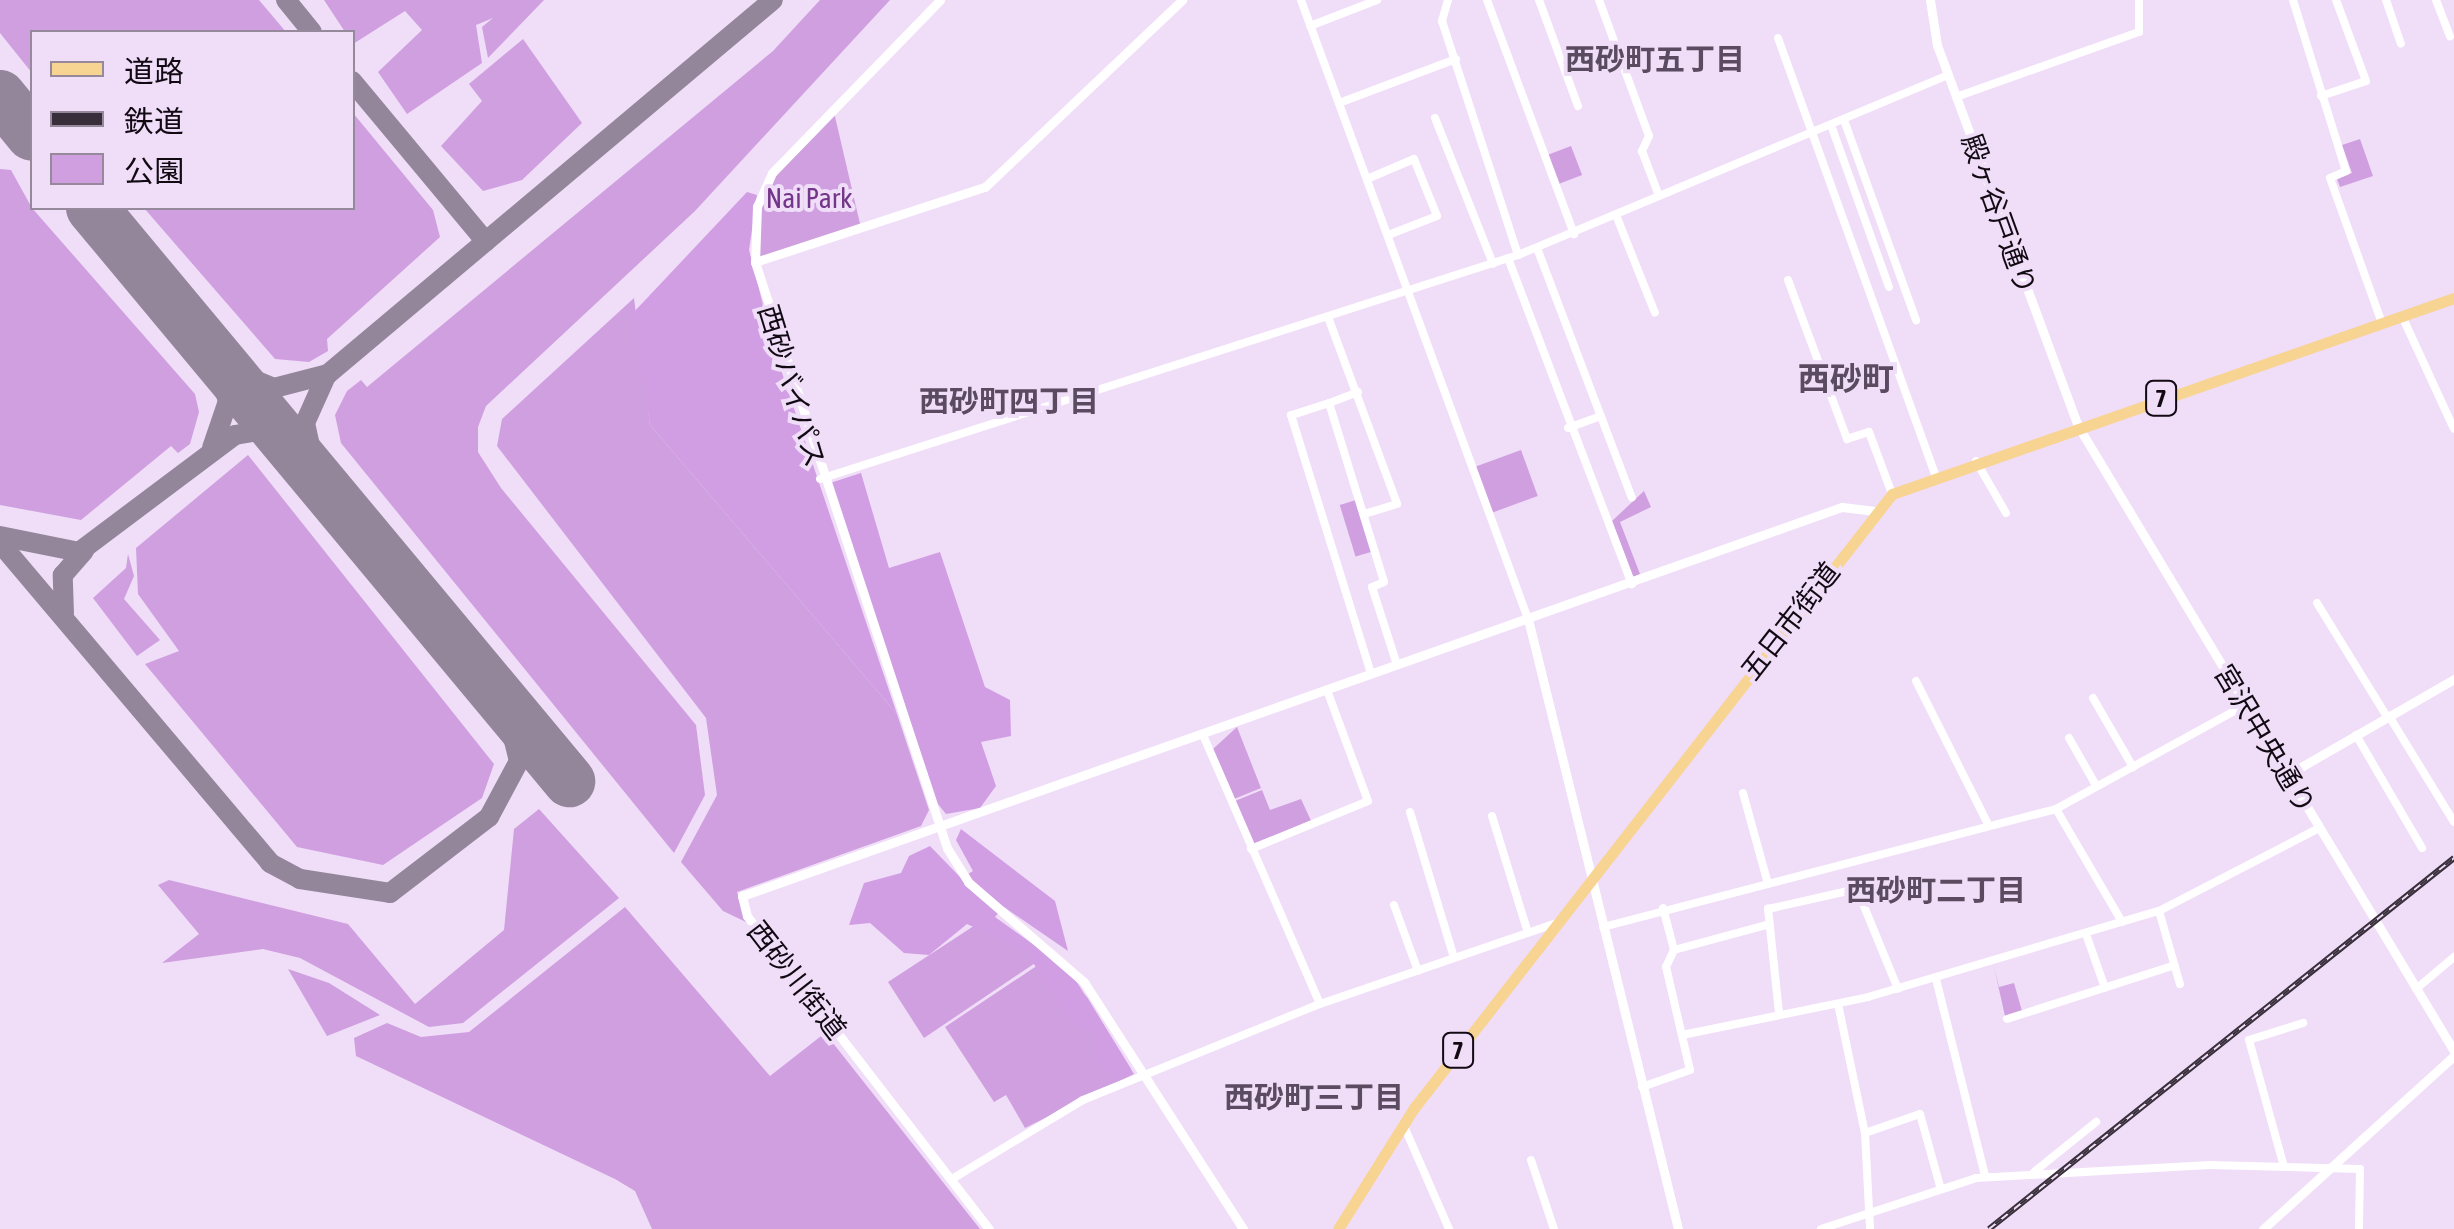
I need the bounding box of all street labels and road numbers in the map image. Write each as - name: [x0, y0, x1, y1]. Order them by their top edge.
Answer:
- street label: 殿ヶ谷戸通り: [1954, 129, 2044, 299]
- street label: 西砂バイパス: [751, 301, 833, 471]
- road number: 7: [2144, 378, 2178, 418]
- street label: 五日市街道: [1734, 555, 1846, 687]
- street label: 宮沢中央通り: [2207, 658, 2323, 820]
- street label: 西砂川街道: [741, 914, 853, 1046]
- road number: 7: [1440, 1030, 1476, 1070]

